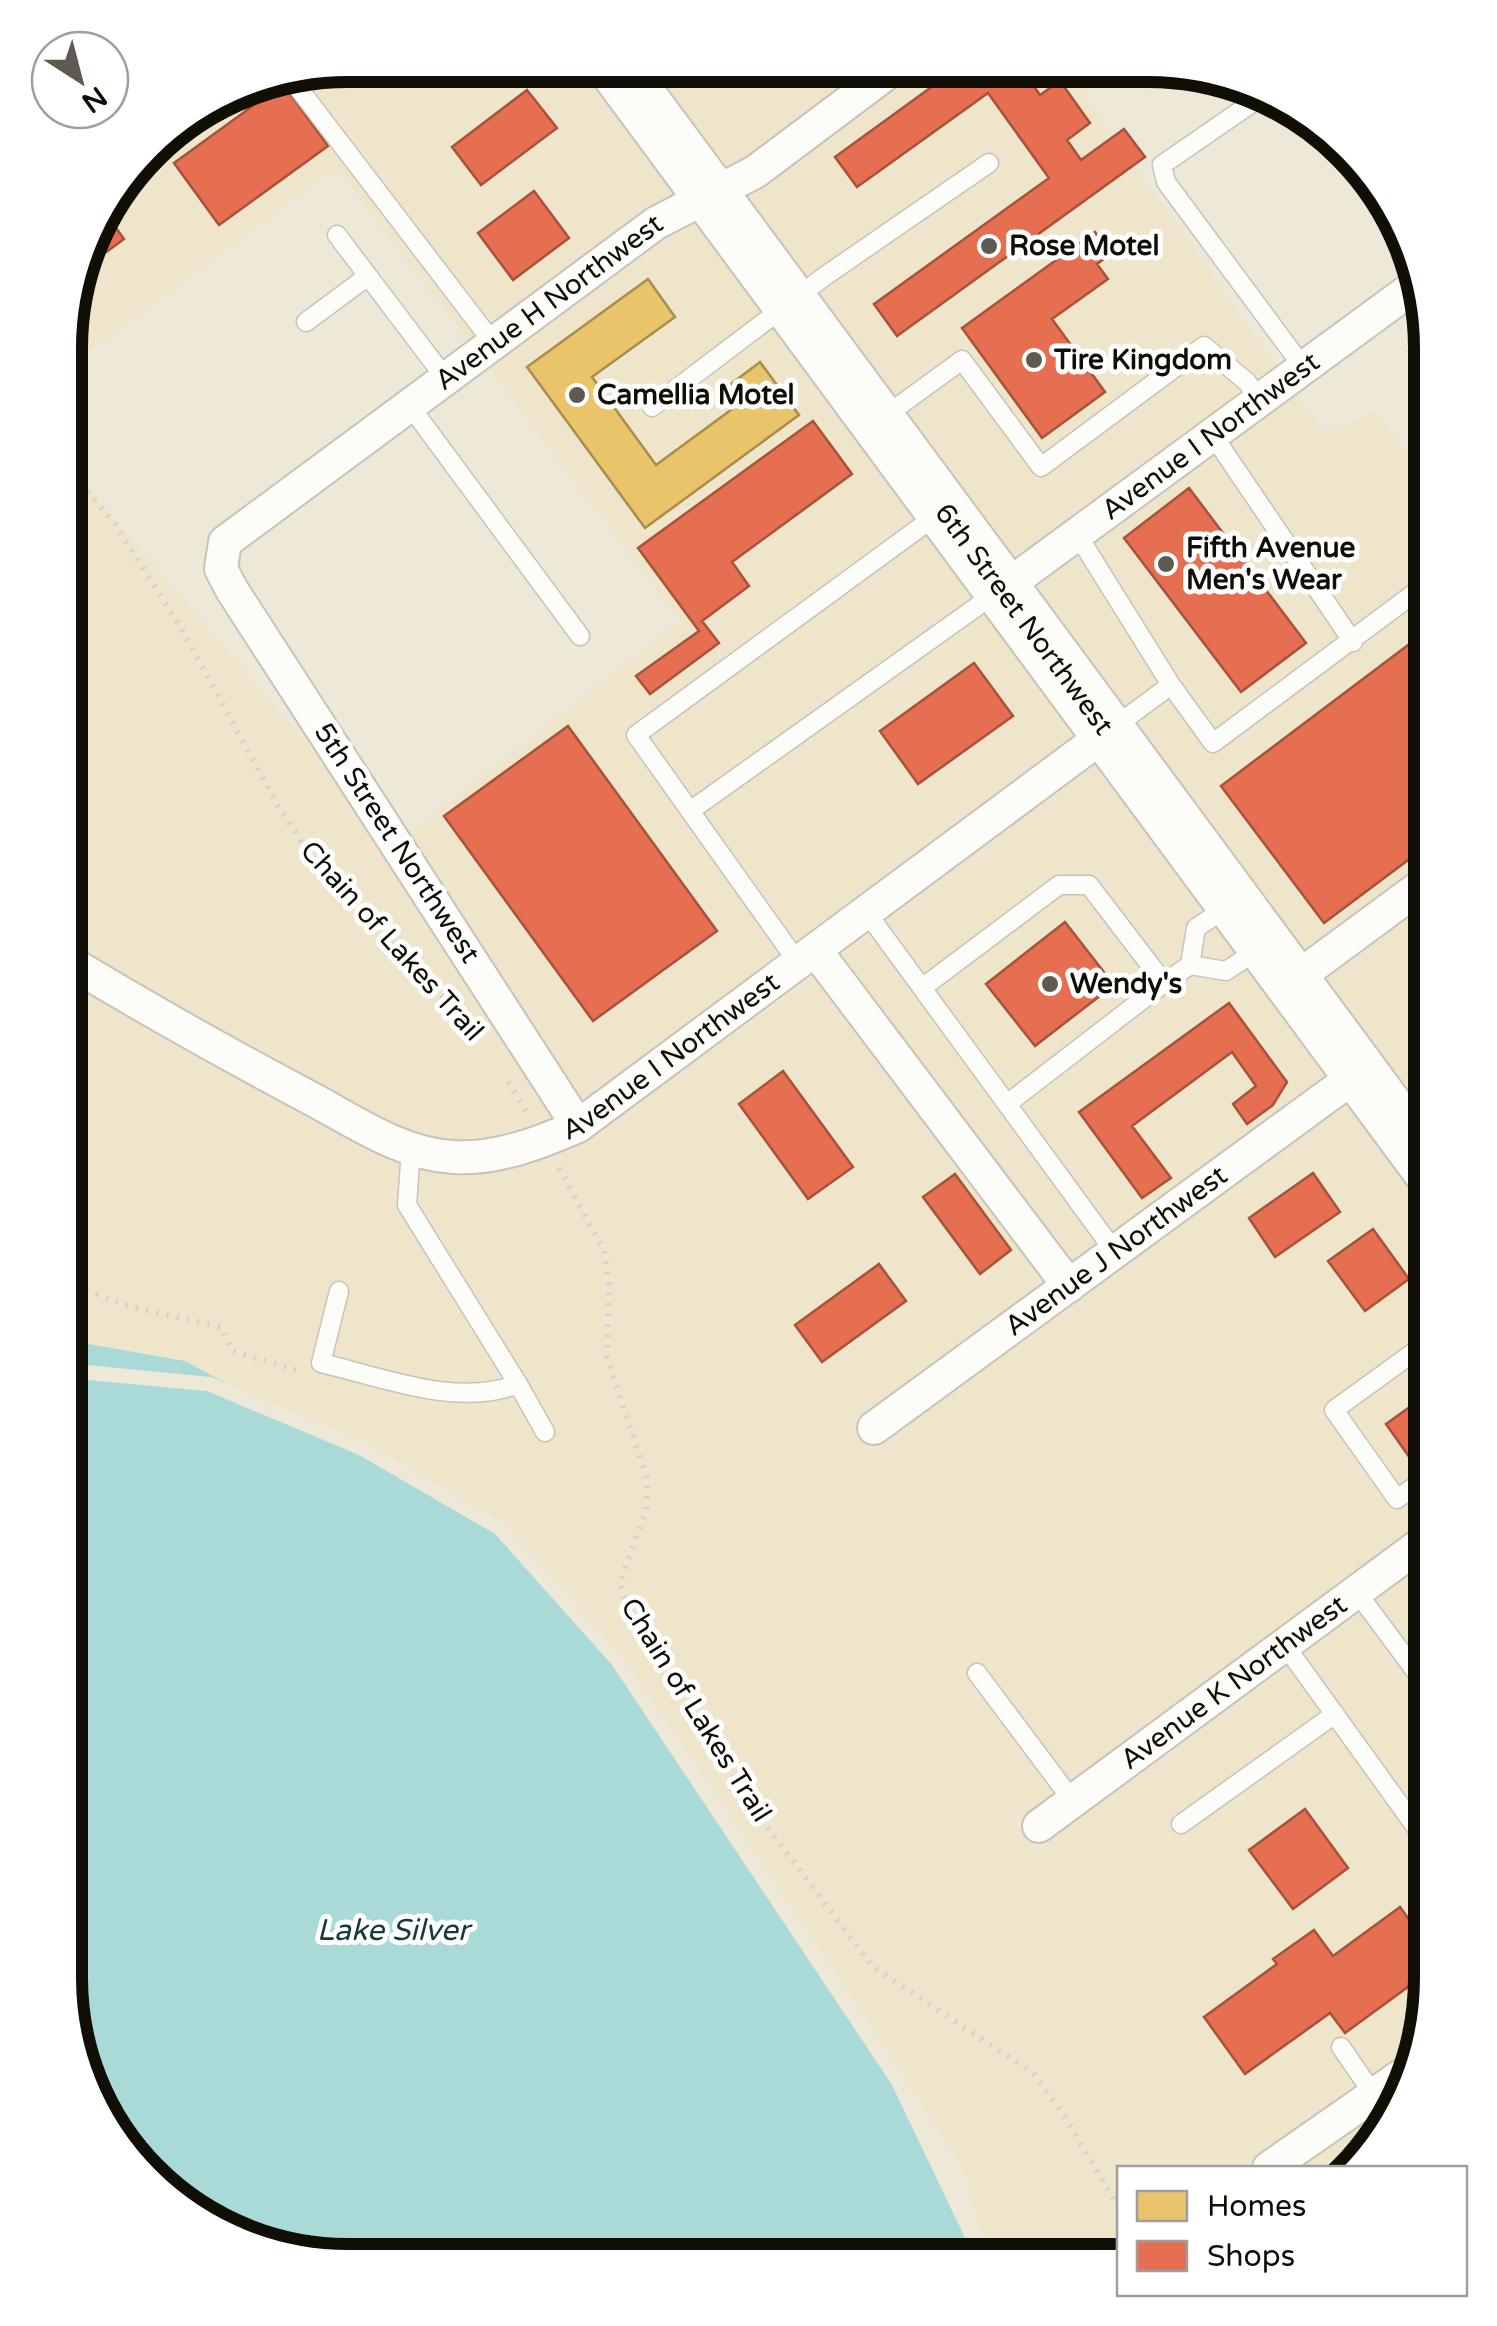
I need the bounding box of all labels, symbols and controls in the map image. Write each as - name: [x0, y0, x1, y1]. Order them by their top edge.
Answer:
- north arrow: [30, 30, 130, 130]
- text: N: [75, 79, 113, 120]
- street label: Avenue H Northwest: [428, 207, 670, 398]
- place label: Rose Motel: [1009, 229, 1159, 263]
- marker: Rose Motel: [978, 235, 1000, 257]
- place label: Tire Kingdom: [1053, 343, 1232, 377]
- street label: Avenue I Northwest: [1095, 345, 1326, 527]
- marker: Tire Kingdom: [1023, 349, 1045, 371]
- place label: Camellia Motel: [597, 378, 795, 412]
- marker: Camellia Motel: [566, 384, 588, 406]
- street label: 6th Street Northwest: [927, 497, 1121, 742]
- place label: Fifth Avenue Men's Wear: [1186, 531, 1355, 597]
- marker: Fifth Avenue Men's Wear: [1155, 553, 1177, 575]
- street label: 5th Street Northwest: [307, 717, 487, 970]
- street label: Chain of Lakes Trail: [293, 834, 491, 1048]
- street label: Avenue I Northwest: [557, 965, 786, 1148]
- place label: Wendy's: [1070, 967, 1182, 1001]
- marker: Wendy's: [1039, 973, 1061, 995]
- street label: Avenue J Northwest: [998, 1158, 1234, 1343]
- street label: Avenue K Northwest: [1114, 1587, 1354, 1777]
- street label: Chain of Lakes Trail: [613, 1592, 779, 1828]
- water label: Lake Silver: [317, 1912, 473, 1949]
- legend: [1117, 2166, 1467, 2296]
- text: Homes: [1207, 2188, 1306, 2225]
- text: Shops: [1207, 2238, 1295, 2275]

